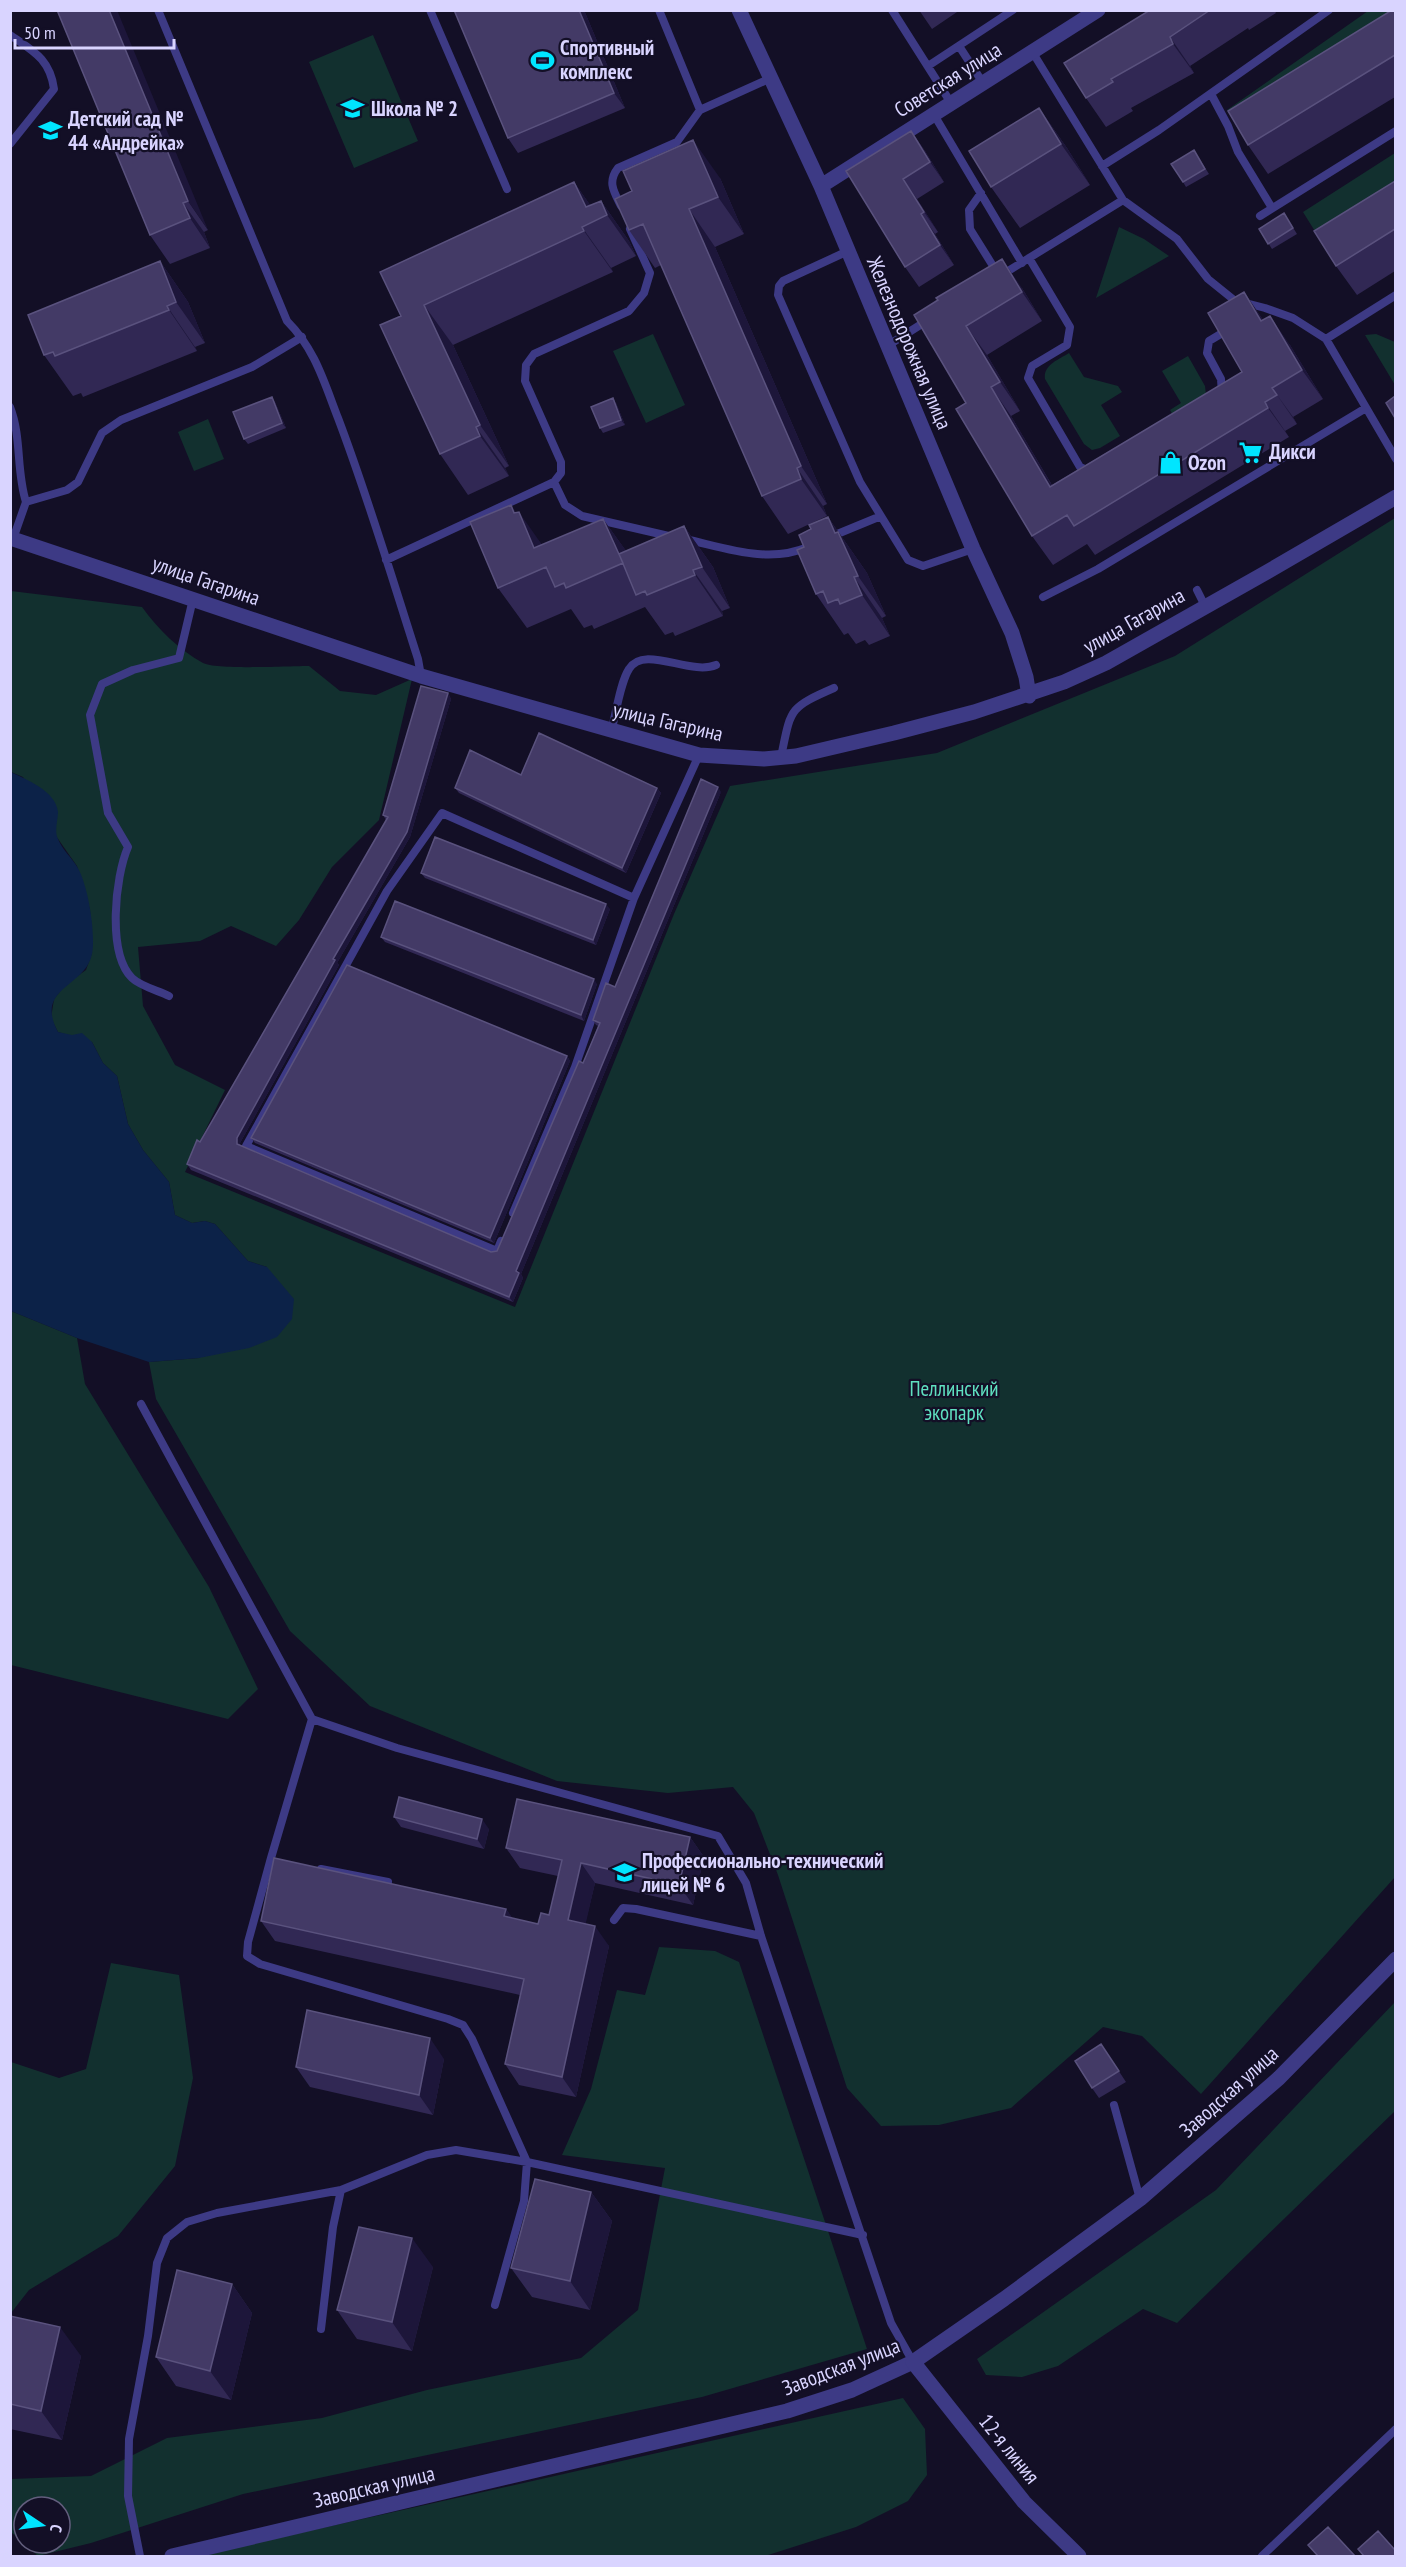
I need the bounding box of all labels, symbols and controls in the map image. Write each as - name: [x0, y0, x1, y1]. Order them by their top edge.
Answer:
- scale bar: [15, 12, 174, 50]
- text: 50 m: [24, 21, 56, 44]
- place label: Спортивный комплекс: [560, 34, 654, 85]
- street label: Советская улица: [889, 36, 1006, 123]
- sports icon: Спортивный комплекс: [529, 47, 555, 73]
- place label: Школа № 2: [371, 95, 458, 122]
- school or university icon: Школа № 2: [340, 96, 366, 122]
- place label: Детский сад № 44 «Андрейка»: [68, 105, 185, 156]
- school or university icon: Детский сад № 44 «Андрейка»: [37, 118, 63, 144]
- street label: Железнодорожная улица: [860, 251, 958, 433]
- place label: Дикси: [1269, 438, 1316, 465]
- supermarket icon: Дикси: [1238, 439, 1264, 465]
- place label: Ozon: [1188, 449, 1226, 476]
- shop icon: Ozon: [1157, 450, 1183, 476]
- street label: улица Гагарина: [149, 550, 264, 612]
- street label: улица Гагарина: [1078, 582, 1189, 660]
- street label: улица Гагарина: [611, 696, 726, 747]
- park label: Пеллинский экопарк: [910, 1375, 998, 1426]
- place label: Профессионально-технический лицей № 6: [641, 1847, 883, 1898]
- school or university icon: Профессионально-технический лицей № 6: [611, 1860, 637, 1886]
- street label: Заводская улица: [1174, 2040, 1284, 2143]
- street label: Заводская улица: [778, 2332, 903, 2401]
- street label: 12-я линия: [973, 2408, 1046, 2489]
- street label: Заводская улица: [311, 2459, 437, 2514]
- north arrow: [12, 2495, 72, 2555]
- text: С: [46, 2523, 67, 2535]

